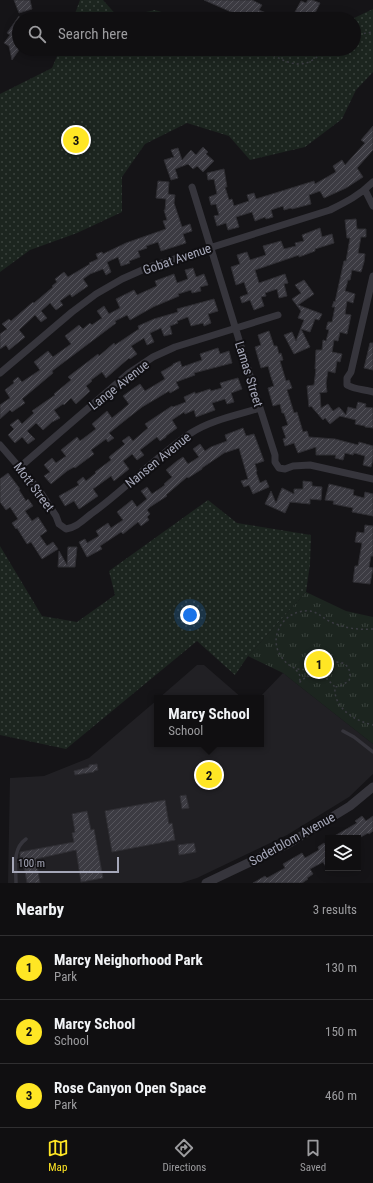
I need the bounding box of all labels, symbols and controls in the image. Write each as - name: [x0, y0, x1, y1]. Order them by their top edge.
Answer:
- search box: [12, 12, 361, 56]
- icon: search: [26, 23, 48, 45]
- text: Search here: [58, 25, 128, 43]
- pin: 3: [63, 125, 89, 155]
- street label: Gobat Avenue: [141, 240, 213, 278]
- street label: Lamas Street: [232, 339, 266, 409]
- street label: Lange Avenue: [86, 357, 152, 413]
- street label: Nansen Avenue: [122, 429, 194, 491]
- street label: Mott Street: [11, 460, 57, 515]
- your location: [180, 605, 200, 625]
- pin: 1: [306, 649, 332, 679]
- popup: [154, 695, 264, 747]
- text: Marcy School: [168, 705, 250, 723]
- text: School: [168, 723, 203, 738]
- pin: 2: [196, 760, 222, 790]
- street label: Soderblom Avenue: [246, 809, 338, 869]
- map controls: [325, 835, 361, 871]
- button: layers: [325, 835, 361, 871]
- scale bar: [12, 855, 119, 874]
- text: 100 m: [18, 857, 45, 870]
- text: Nearby: [16, 899, 64, 919]
- text: 3 results: [313, 902, 357, 917]
- text: Marcy Neighorhood Park: [54, 951, 203, 969]
- text: 1: [26, 960, 32, 975]
- text: 130 m: [325, 960, 357, 975]
- text: Park: [54, 969, 77, 984]
- text: Marcy School: [54, 1015, 135, 1033]
- text: 2: [26, 1024, 32, 1039]
- text: 150 m: [325, 1024, 357, 1039]
- text: School: [54, 1033, 89, 1048]
- text: Rose Canyon Open Space: [54, 1079, 206, 1097]
- text: 3: [26, 1088, 32, 1103]
- text: 460 m: [325, 1088, 357, 1103]
- text: Park: [54, 1097, 77, 1112]
- tab: Map: [47, 1137, 69, 1174]
- tab: Directions: [162, 1137, 206, 1174]
- tab: Saved: [300, 1137, 326, 1174]

